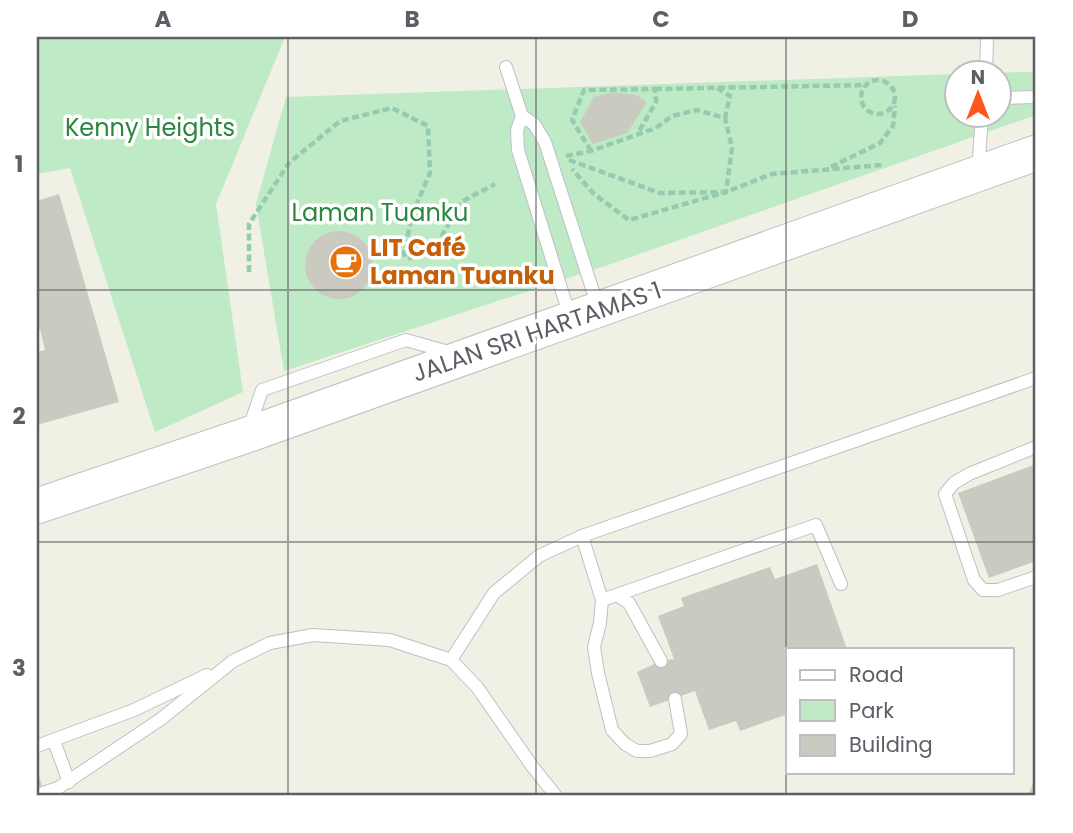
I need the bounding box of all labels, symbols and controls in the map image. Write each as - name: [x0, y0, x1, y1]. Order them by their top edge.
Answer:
- text: A: [155, 3, 172, 35]
- text: B: [404, 3, 420, 35]
- text: C: [652, 3, 670, 35]
- text: D: [902, 3, 918, 35]
- north arrow: [944, 60, 1014, 130]
- text: N: [971, 64, 985, 91]
- park label: Kenny Heights: [65, 111, 235, 144]
- text: 1: [15, 148, 23, 180]
- park label: Laman Tuanku: [292, 196, 468, 229]
- place label: LIT Café Laman Tuanku: [370, 231, 555, 292]
- cafe icon: LIT Café Laman Tuanku: [327, 243, 365, 281]
- street label: JALAN SRI HARTAMAS 1: [408, 273, 666, 390]
- text: 2: [12, 400, 26, 432]
- legend: [786, 648, 1014, 774]
- text: 3: [12, 652, 26, 684]
- text: Road: [849, 660, 904, 689]
- text: Park: [849, 696, 894, 725]
- text: Building: [849, 730, 933, 759]

